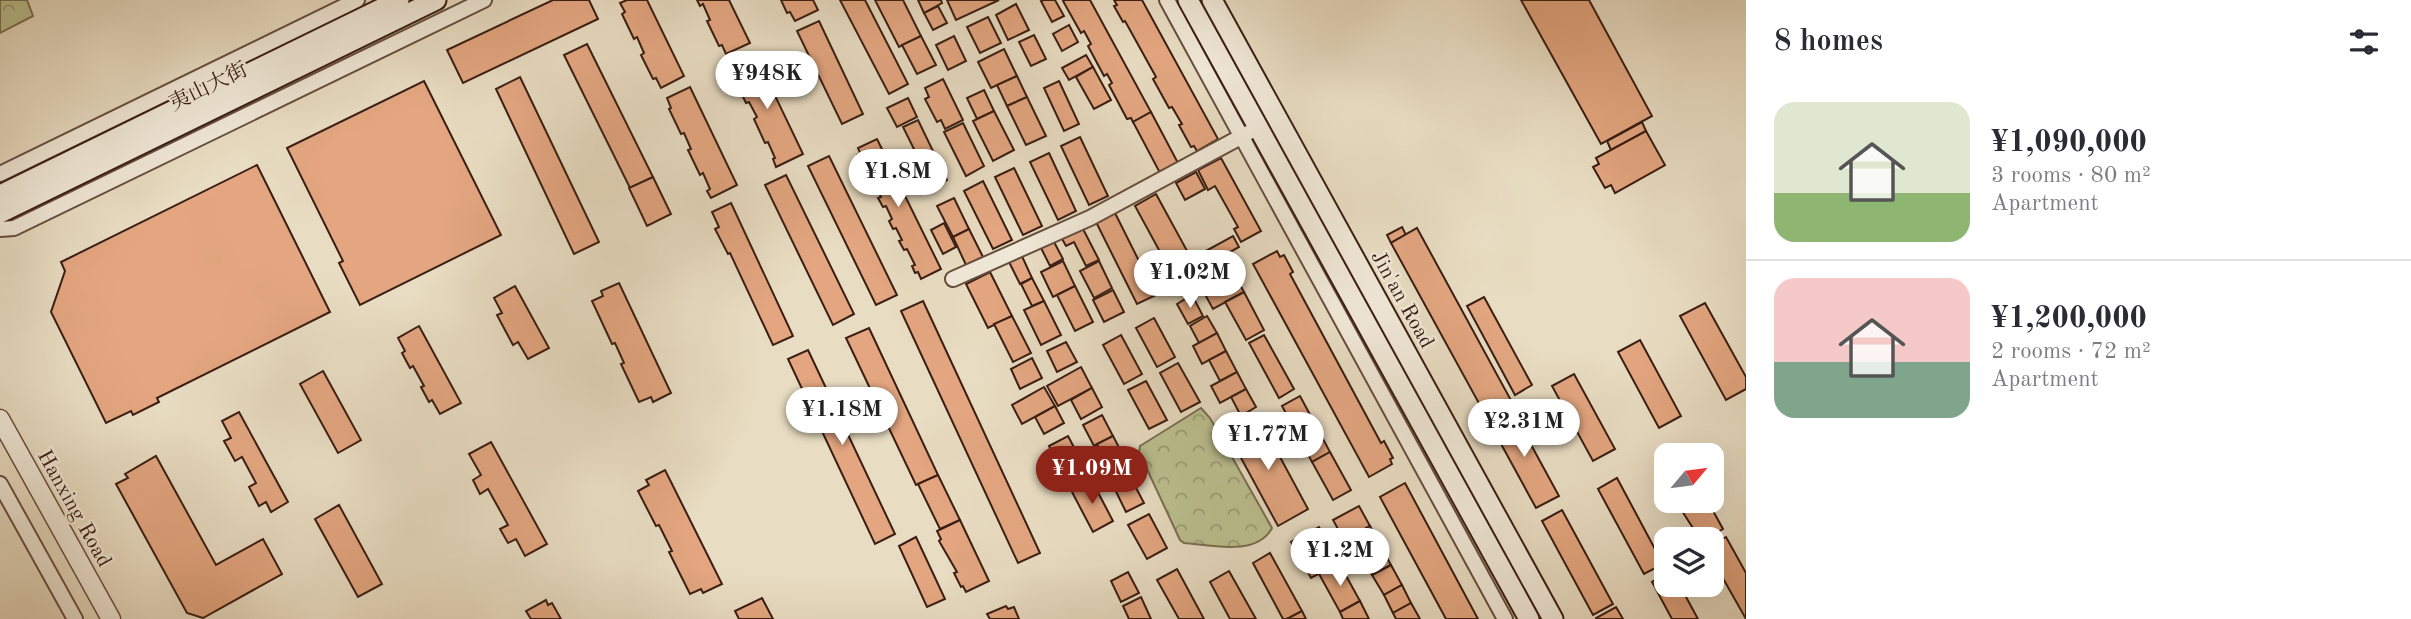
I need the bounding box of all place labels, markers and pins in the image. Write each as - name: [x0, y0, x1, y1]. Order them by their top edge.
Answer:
- pin: ¥948K: [718, 52, 816, 111]
- pin: ¥1.8M: [849, 150, 947, 209]
- pin: ¥1.02M: [1133, 250, 1247, 310]
- pin: ¥1.18M: [785, 388, 899, 447]
- pin: ¥2.31M: [1467, 400, 1581, 459]
- pin: ¥1.77M: [1211, 412, 1325, 472]
- pin: ¥1.09M: [1035, 447, 1149, 506]
- pin: ¥1.2M: [1291, 528, 1389, 588]

